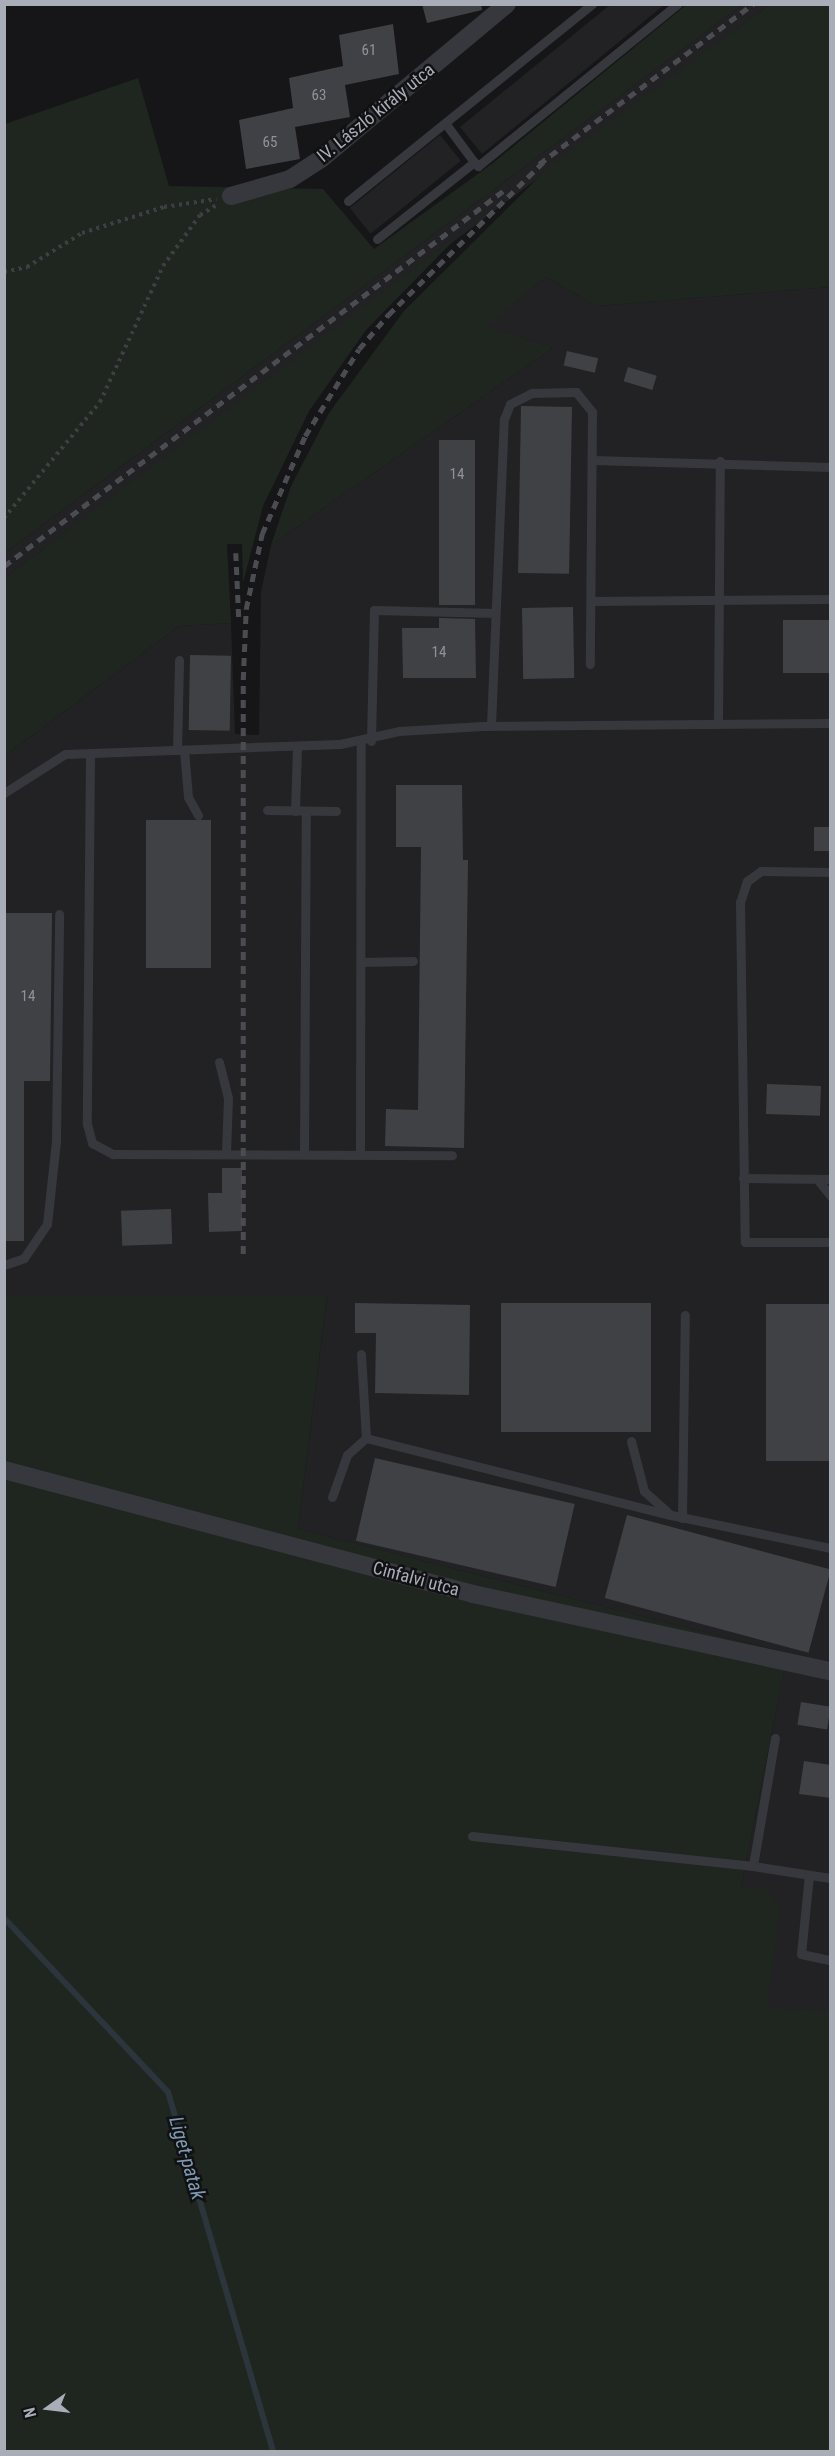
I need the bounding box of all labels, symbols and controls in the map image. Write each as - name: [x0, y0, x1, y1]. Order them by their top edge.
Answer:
- house number: 61: [362, 42, 376, 60]
- street label: IV. László király utca: [313, 59, 439, 167]
- house number: 63: [312, 87, 326, 105]
- house number: 65: [263, 134, 277, 152]
- house number: 14: [450, 466, 464, 484]
- house number: 14: [432, 644, 446, 662]
- house number: 14: [21, 988, 35, 1006]
- street label: Cinfalvi utca: [370, 1557, 462, 1601]
- water label: Liget-patak: [164, 2114, 210, 2202]
- north arrow: [18, 2378, 78, 2438]
- text: N: [20, 2405, 40, 2420]

